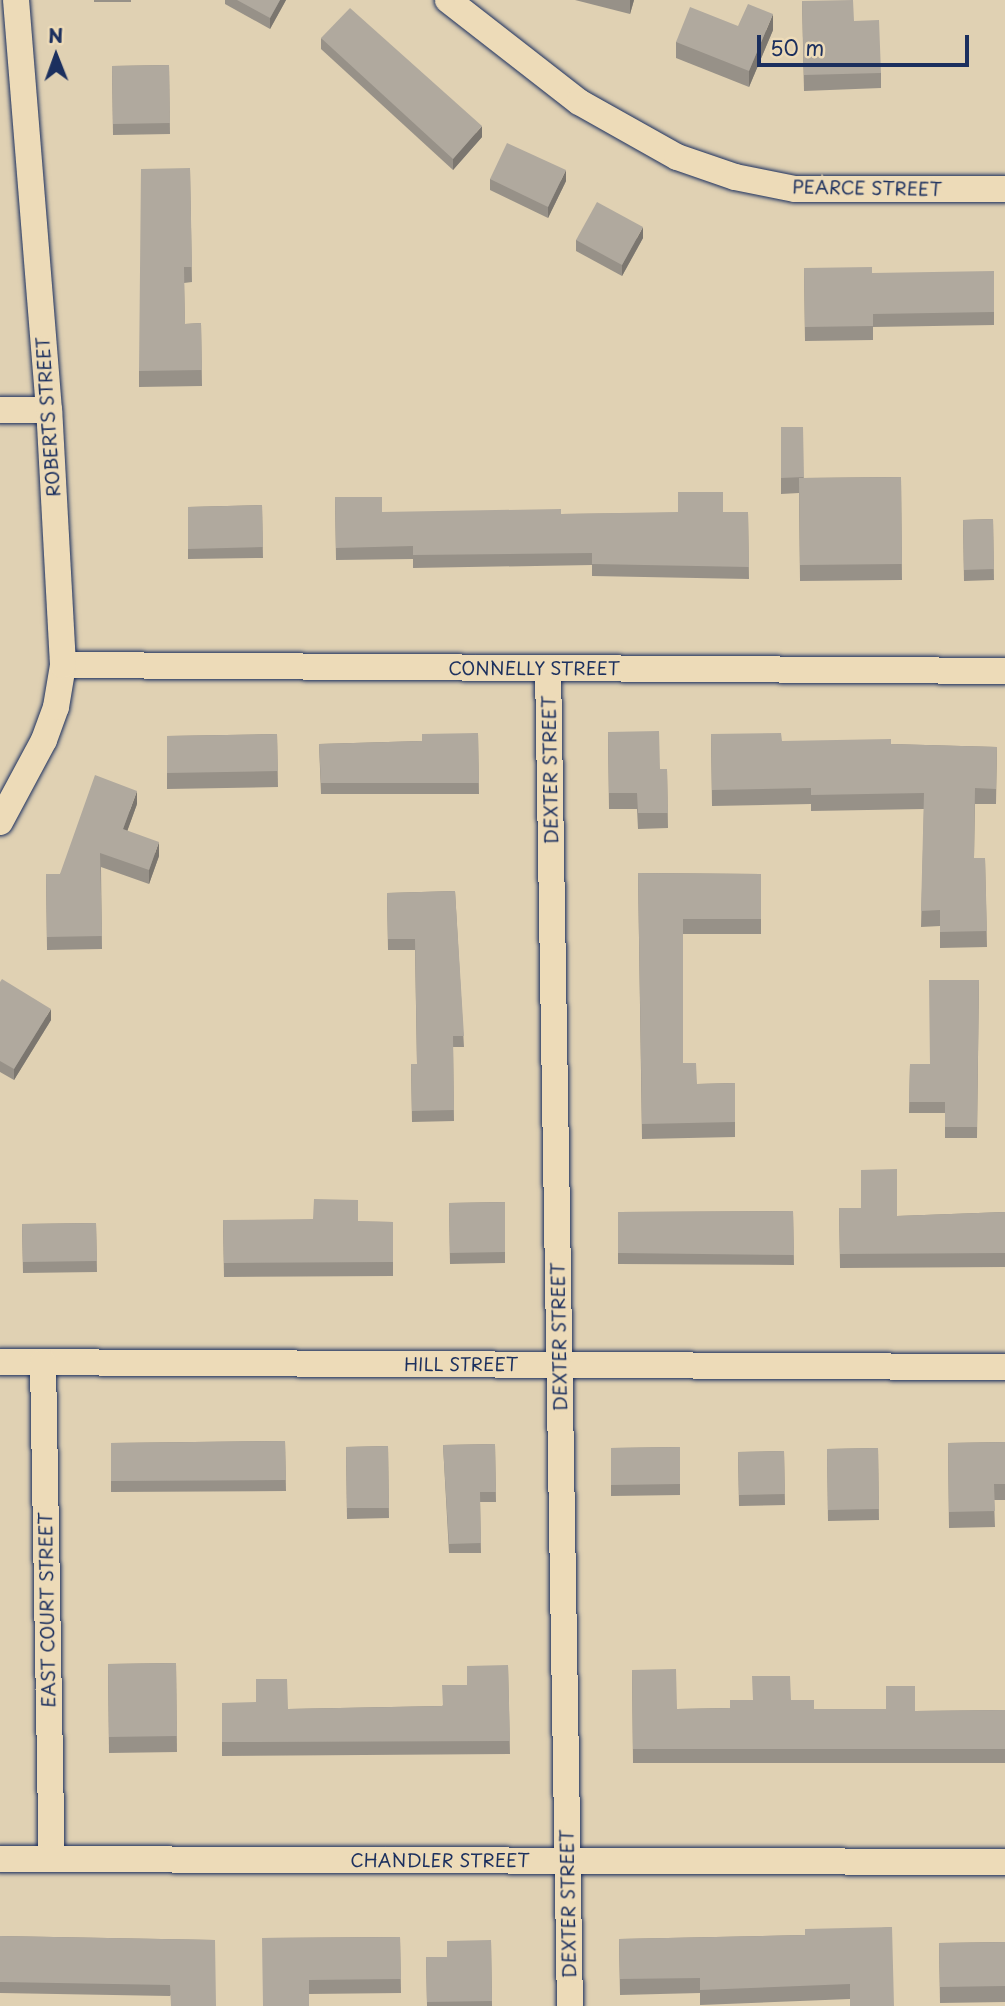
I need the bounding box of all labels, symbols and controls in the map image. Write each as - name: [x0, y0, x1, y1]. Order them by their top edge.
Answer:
- north arrow: [21, 21, 91, 91]
- text: N: [48, 21, 63, 49]
- scale bar: [760, 21, 972, 65]
- text: 50 m: [770, 31, 824, 63]
- street label: PEARCE STREET: [791, 176, 943, 200]
- street label: ROBERTS STREET: [32, 335, 64, 499]
- street label: CONNELLY STREET: [446, 657, 622, 679]
- street label: DEXTER STREET: [538, 694, 562, 846]
- street label: DEXTER STREET: [547, 1261, 571, 1413]
- street label: HILL STREET: [402, 1353, 520, 1375]
- street label: EAST COURT STREET: [34, 1511, 60, 1709]
- street label: DEXTER STREET: [556, 1828, 580, 1980]
- street label: CHANDLER STREET: [348, 1849, 532, 1871]

